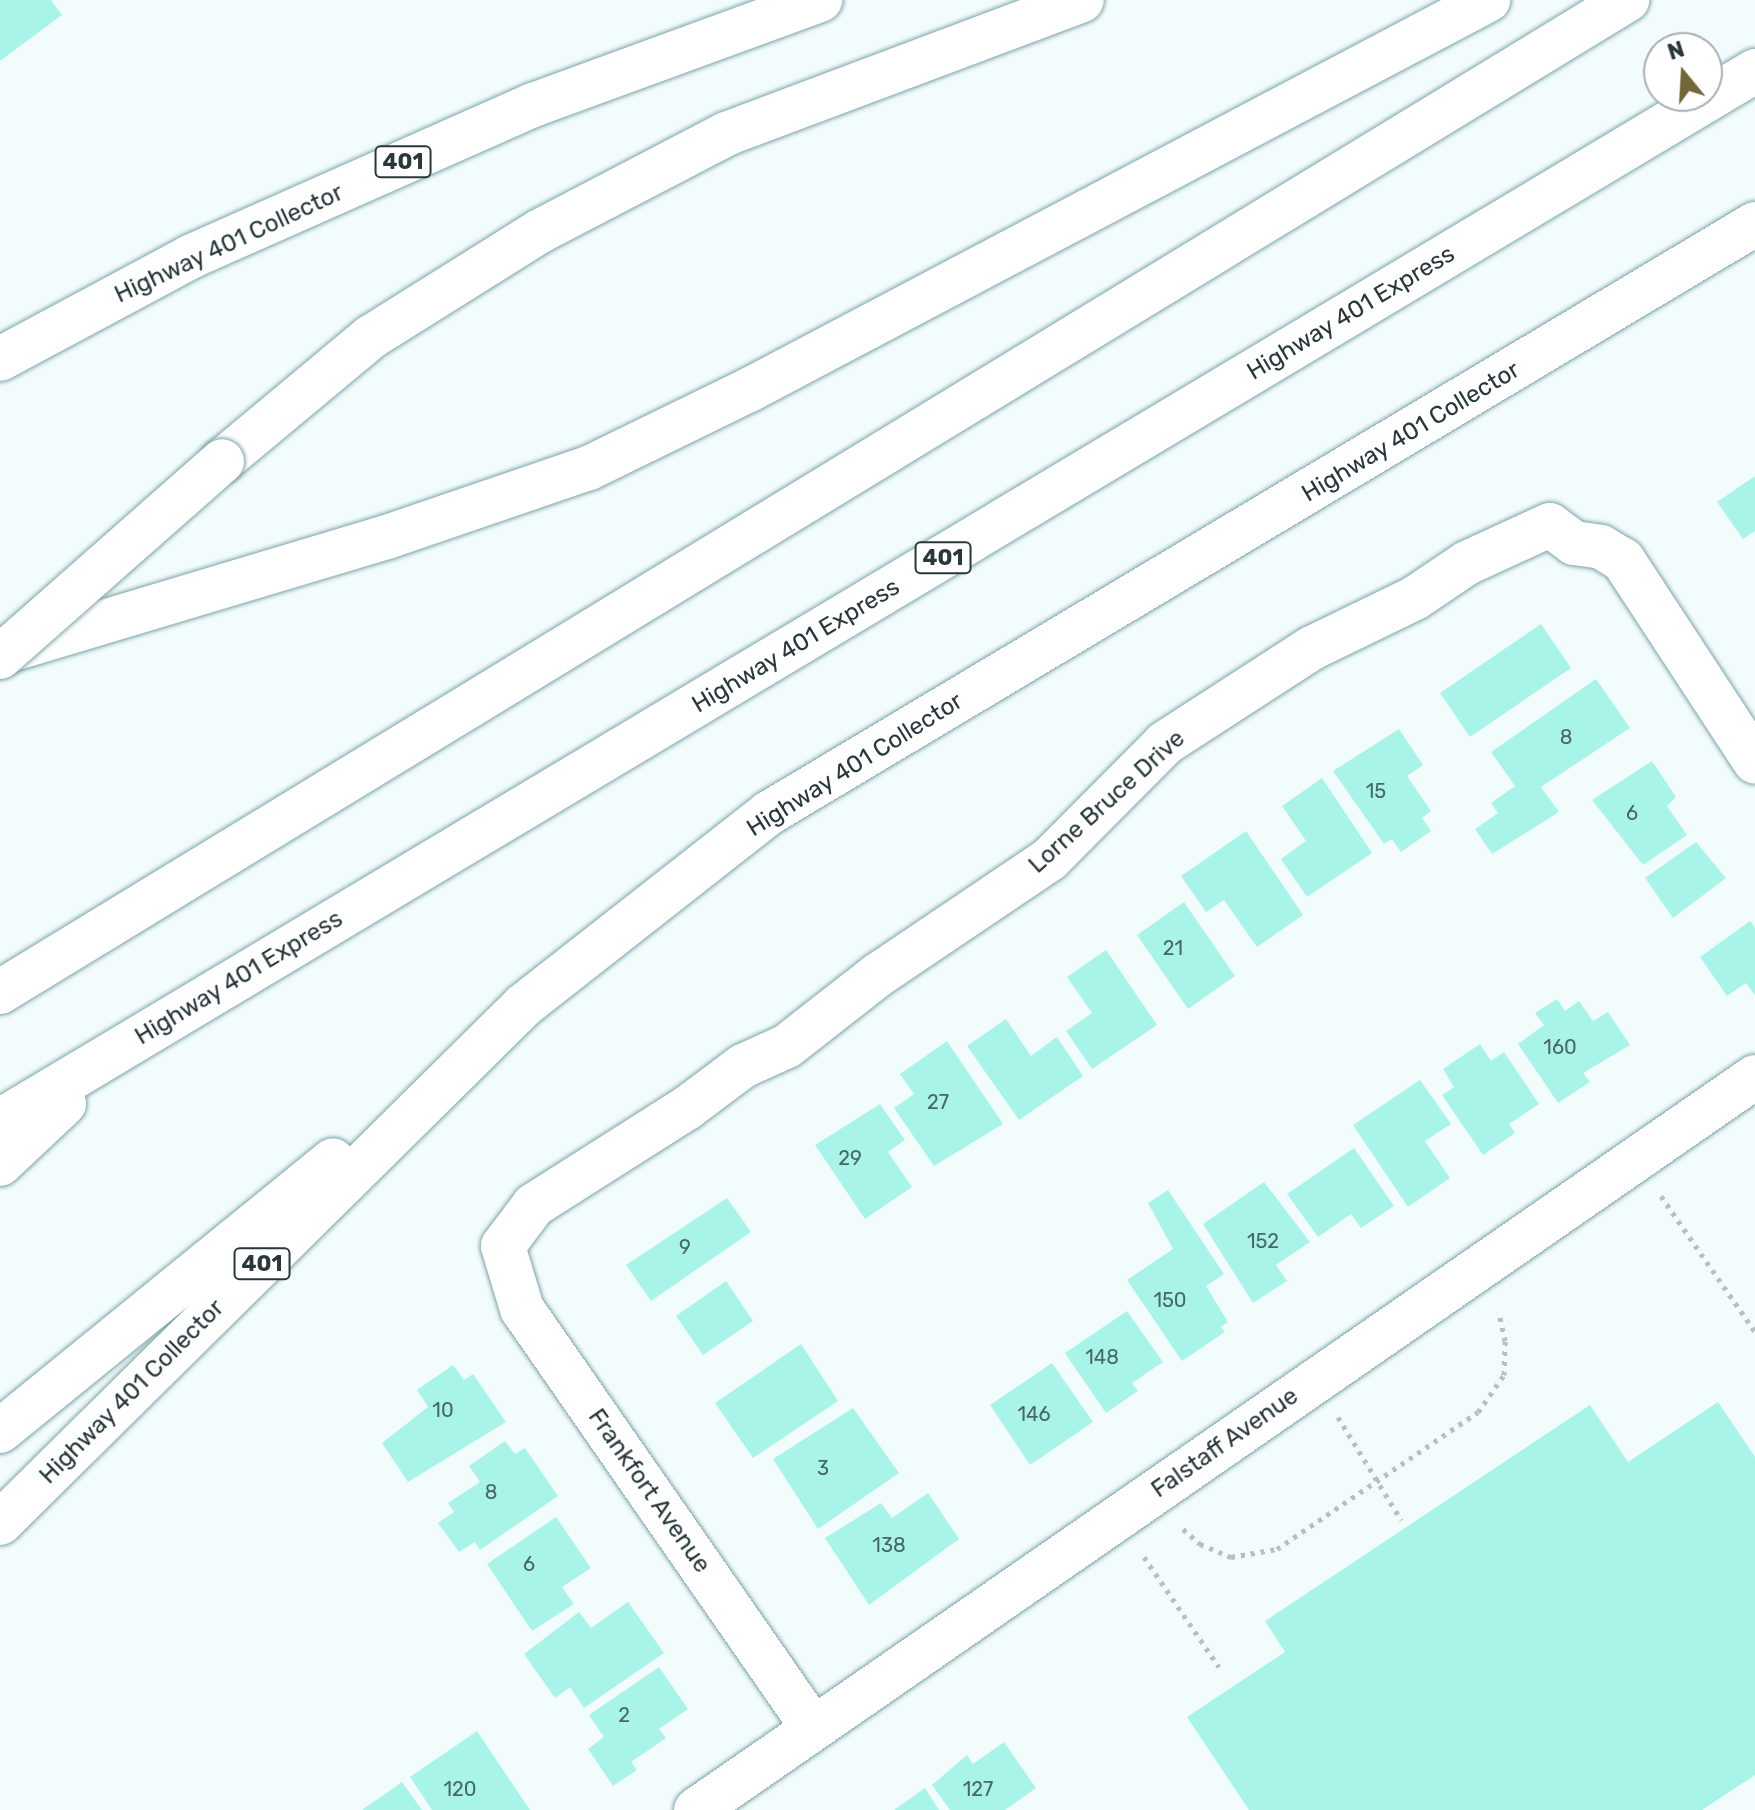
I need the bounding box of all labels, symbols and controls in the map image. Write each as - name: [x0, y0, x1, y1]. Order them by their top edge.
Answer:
- north arrow: [1643, 32, 1723, 112]
- text: N: [1664, 35, 1688, 66]
- road number: 401: [373, 144, 433, 180]
- street label: Highway 401 Collector: [110, 178, 348, 310]
- street label: Highway 401 Express: [1242, 239, 1460, 387]
- street label: Highway 401 Collector: [1297, 355, 1525, 509]
- road number: 401: [913, 540, 973, 576]
- street label: Highway 401 Express: [687, 572, 905, 720]
- street label: Highway 401 Collector: [742, 687, 968, 843]
- street label: Lorne Bruce Drive: [1023, 724, 1191, 880]
- house number: 8: [1560, 725, 1572, 749]
- house number: 15: [1366, 779, 1386, 803]
- house number: 6: [1626, 801, 1638, 825]
- street label: Highway 401 Express: [130, 904, 348, 1052]
- house number: 21: [1163, 936, 1183, 960]
- house number: 160: [1543, 1035, 1577, 1059]
- house number: 27: [927, 1090, 949, 1114]
- house number: 29: [838, 1146, 862, 1170]
- house number: 152: [1247, 1229, 1279, 1253]
- house number: 9: [679, 1235, 691, 1259]
- road number: 401: [232, 1246, 292, 1282]
- house number: 150: [1153, 1288, 1187, 1312]
- street label: Highway 401 Collector: [34, 1294, 230, 1490]
- house number: 148: [1085, 1345, 1119, 1369]
- street label: Falstaff Avenue: [1146, 1381, 1304, 1505]
- house number: 10: [432, 1398, 454, 1422]
- house number: 146: [1017, 1402, 1051, 1426]
- street label: Frankfort Avenue: [582, 1403, 716, 1579]
- house number: 3: [817, 1456, 829, 1480]
- house number: 8: [485, 1480, 497, 1504]
- house number: 138: [872, 1533, 906, 1557]
- house number: 6: [523, 1552, 535, 1576]
- house number: 2: [618, 1703, 630, 1727]
- house number: 120: [444, 1777, 476, 1801]
- house number: 127: [963, 1777, 993, 1801]

